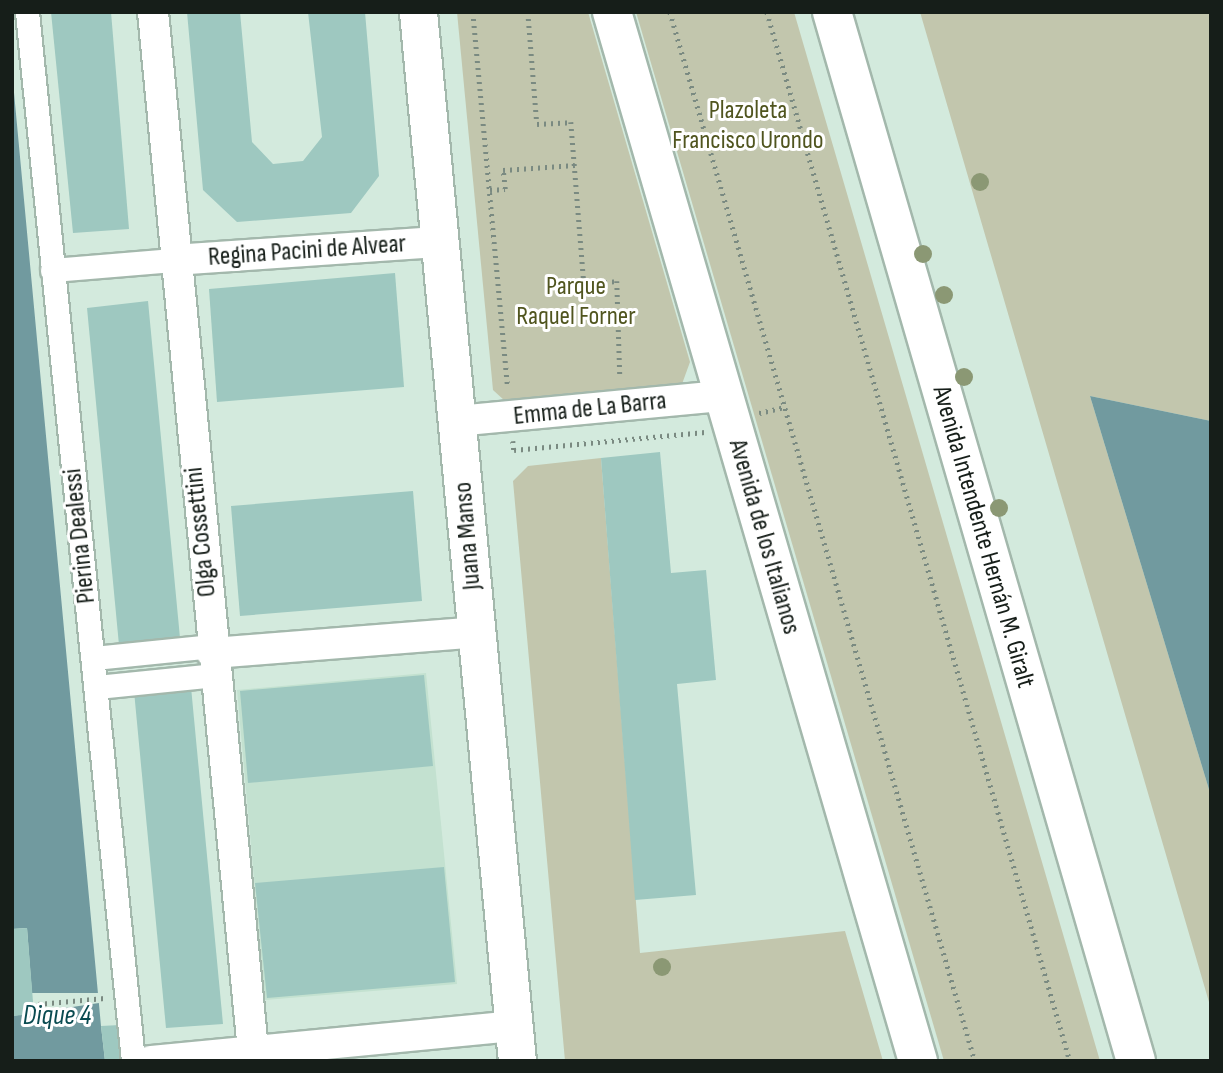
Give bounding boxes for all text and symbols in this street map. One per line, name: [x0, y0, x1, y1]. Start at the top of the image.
park label: Plazoleta Francisco Urondo: [672, 95, 824, 156]
street label: Regina Pacini de Alvear: [207, 229, 407, 273]
park label: Parque Raquel Forner: [516, 271, 636, 332]
street label: Avenida Intendente Hernán M. Giralt: [925, 382, 1041, 692]
street label: Emma de La Barra: [512, 385, 668, 433]
street label: Avenida de los Italianos: [721, 436, 807, 638]
street label: Olga Cossettini: [179, 466, 223, 598]
street label: Pierina Dealessi: [57, 467, 103, 605]
street label: Juana Manso: [448, 481, 488, 591]
water label: Dique 4: [23, 999, 91, 1033]

